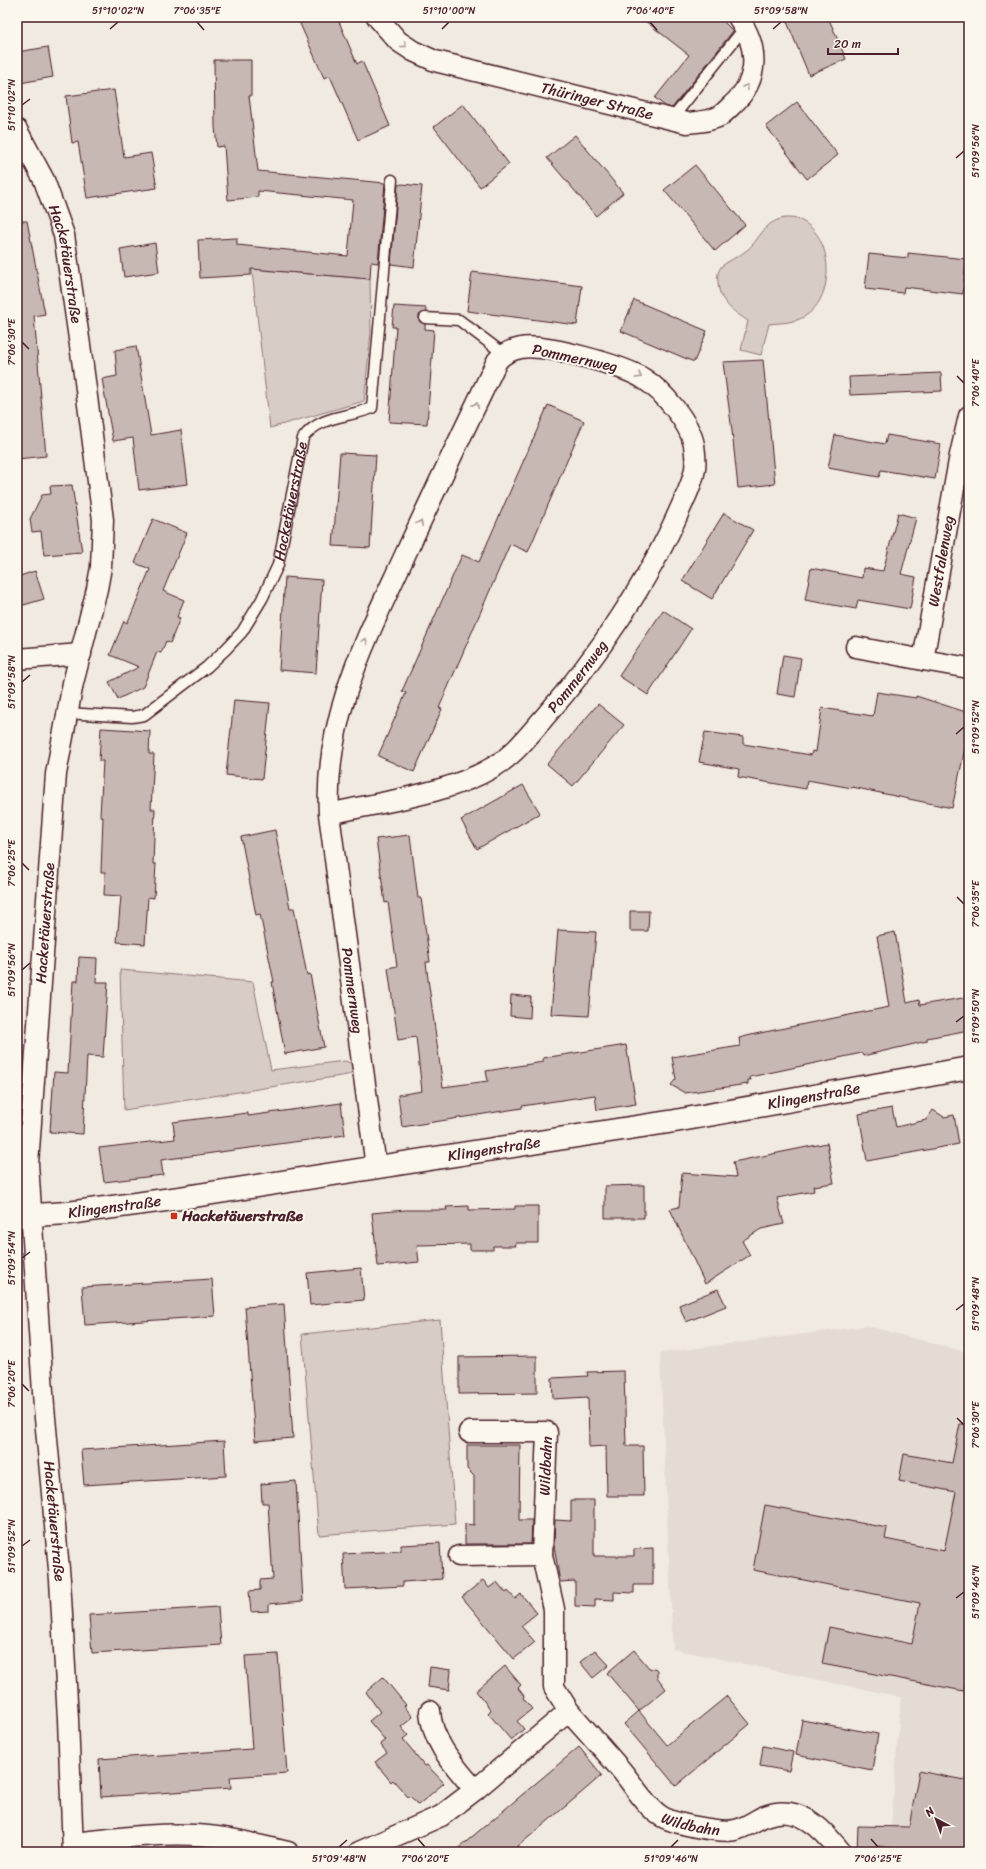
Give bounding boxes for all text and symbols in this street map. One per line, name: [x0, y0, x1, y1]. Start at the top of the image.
text: 51°10'02"N: [92, 2, 144, 20]
text: 7°06'35"E: [173, 2, 222, 20]
text: 51°10'00"N: [423, 2, 475, 20]
text: 7°06'40"E: [626, 2, 675, 20]
text: 51°09'58"N: [754, 2, 808, 20]
scale bar: [828, 30, 898, 56]
text: 20 m: [834, 33, 861, 55]
one-way arrow: [399, 40, 406, 47]
street label: Thüringer Straße: [538, 74, 656, 127]
text: 51°10'02"N: [3, 79, 21, 131]
one-way arrow: [742, 84, 749, 91]
text: 51°09'56"N: [967, 124, 985, 178]
street label: Hacketäuerstraße: [41, 201, 90, 325]
text: 7°06'30"E: [3, 317, 21, 366]
street label: Pommernweg: [530, 336, 620, 380]
text: 7°06'40"E: [967, 358, 985, 407]
one-way arrow: [635, 371, 642, 379]
one-way arrow: [471, 402, 478, 410]
street label: Hacketäuerstraße: [266, 439, 315, 563]
street label: Westfalenweg: [920, 513, 962, 609]
one-way arrow: [415, 519, 423, 527]
street label: Pommernweg: [541, 634, 614, 719]
one-way arrow: [361, 637, 369, 644]
text: 51°09'58"N: [3, 655, 21, 709]
text: 51°09'52"N: [967, 700, 985, 754]
text: 7°06'25"E: [3, 838, 21, 887]
street label: Hacketäuerstraße: [28, 862, 62, 984]
text: 7°06'35"E: [967, 879, 985, 928]
text: 51°09'56"N: [3, 943, 21, 997]
street label: Pommernweg: [334, 946, 371, 1035]
text: 51°09'50"N: [967, 989, 985, 1043]
street label: Klingenstraße: [765, 1075, 862, 1117]
street label: Klingenstraße: [446, 1129, 543, 1169]
street label: Klingenstraße: [66, 1188, 163, 1226]
place label: Hacketäuerstraße: [181, 1203, 304, 1229]
marker: Hacketäuerstraße: [169, 1211, 179, 1221]
text: 51°09'54"N: [3, 1231, 21, 1285]
text: 51°09'48"N: [967, 1277, 985, 1331]
text: 7°06'20"E: [3, 1359, 21, 1408]
text: 7°06'30"E: [967, 1400, 985, 1449]
street label: Wildbahn: [531, 1436, 560, 1496]
street label: Hacketäuerstraße: [36, 1459, 73, 1582]
text: 51°09'52"N: [3, 1519, 21, 1573]
text: 51°09'46"N: [967, 1565, 985, 1619]
north arrow: [916, 1799, 956, 1839]
text: N: [920, 1802, 939, 1822]
street label: Wildbahn: [657, 1805, 721, 1843]
text: 51°09'48"N: [312, 1850, 366, 1868]
text: 7°06'20"E: [401, 1850, 450, 1868]
text: 51°09'46"N: [644, 1850, 698, 1868]
text: 7°06'25"E: [854, 1850, 903, 1868]

